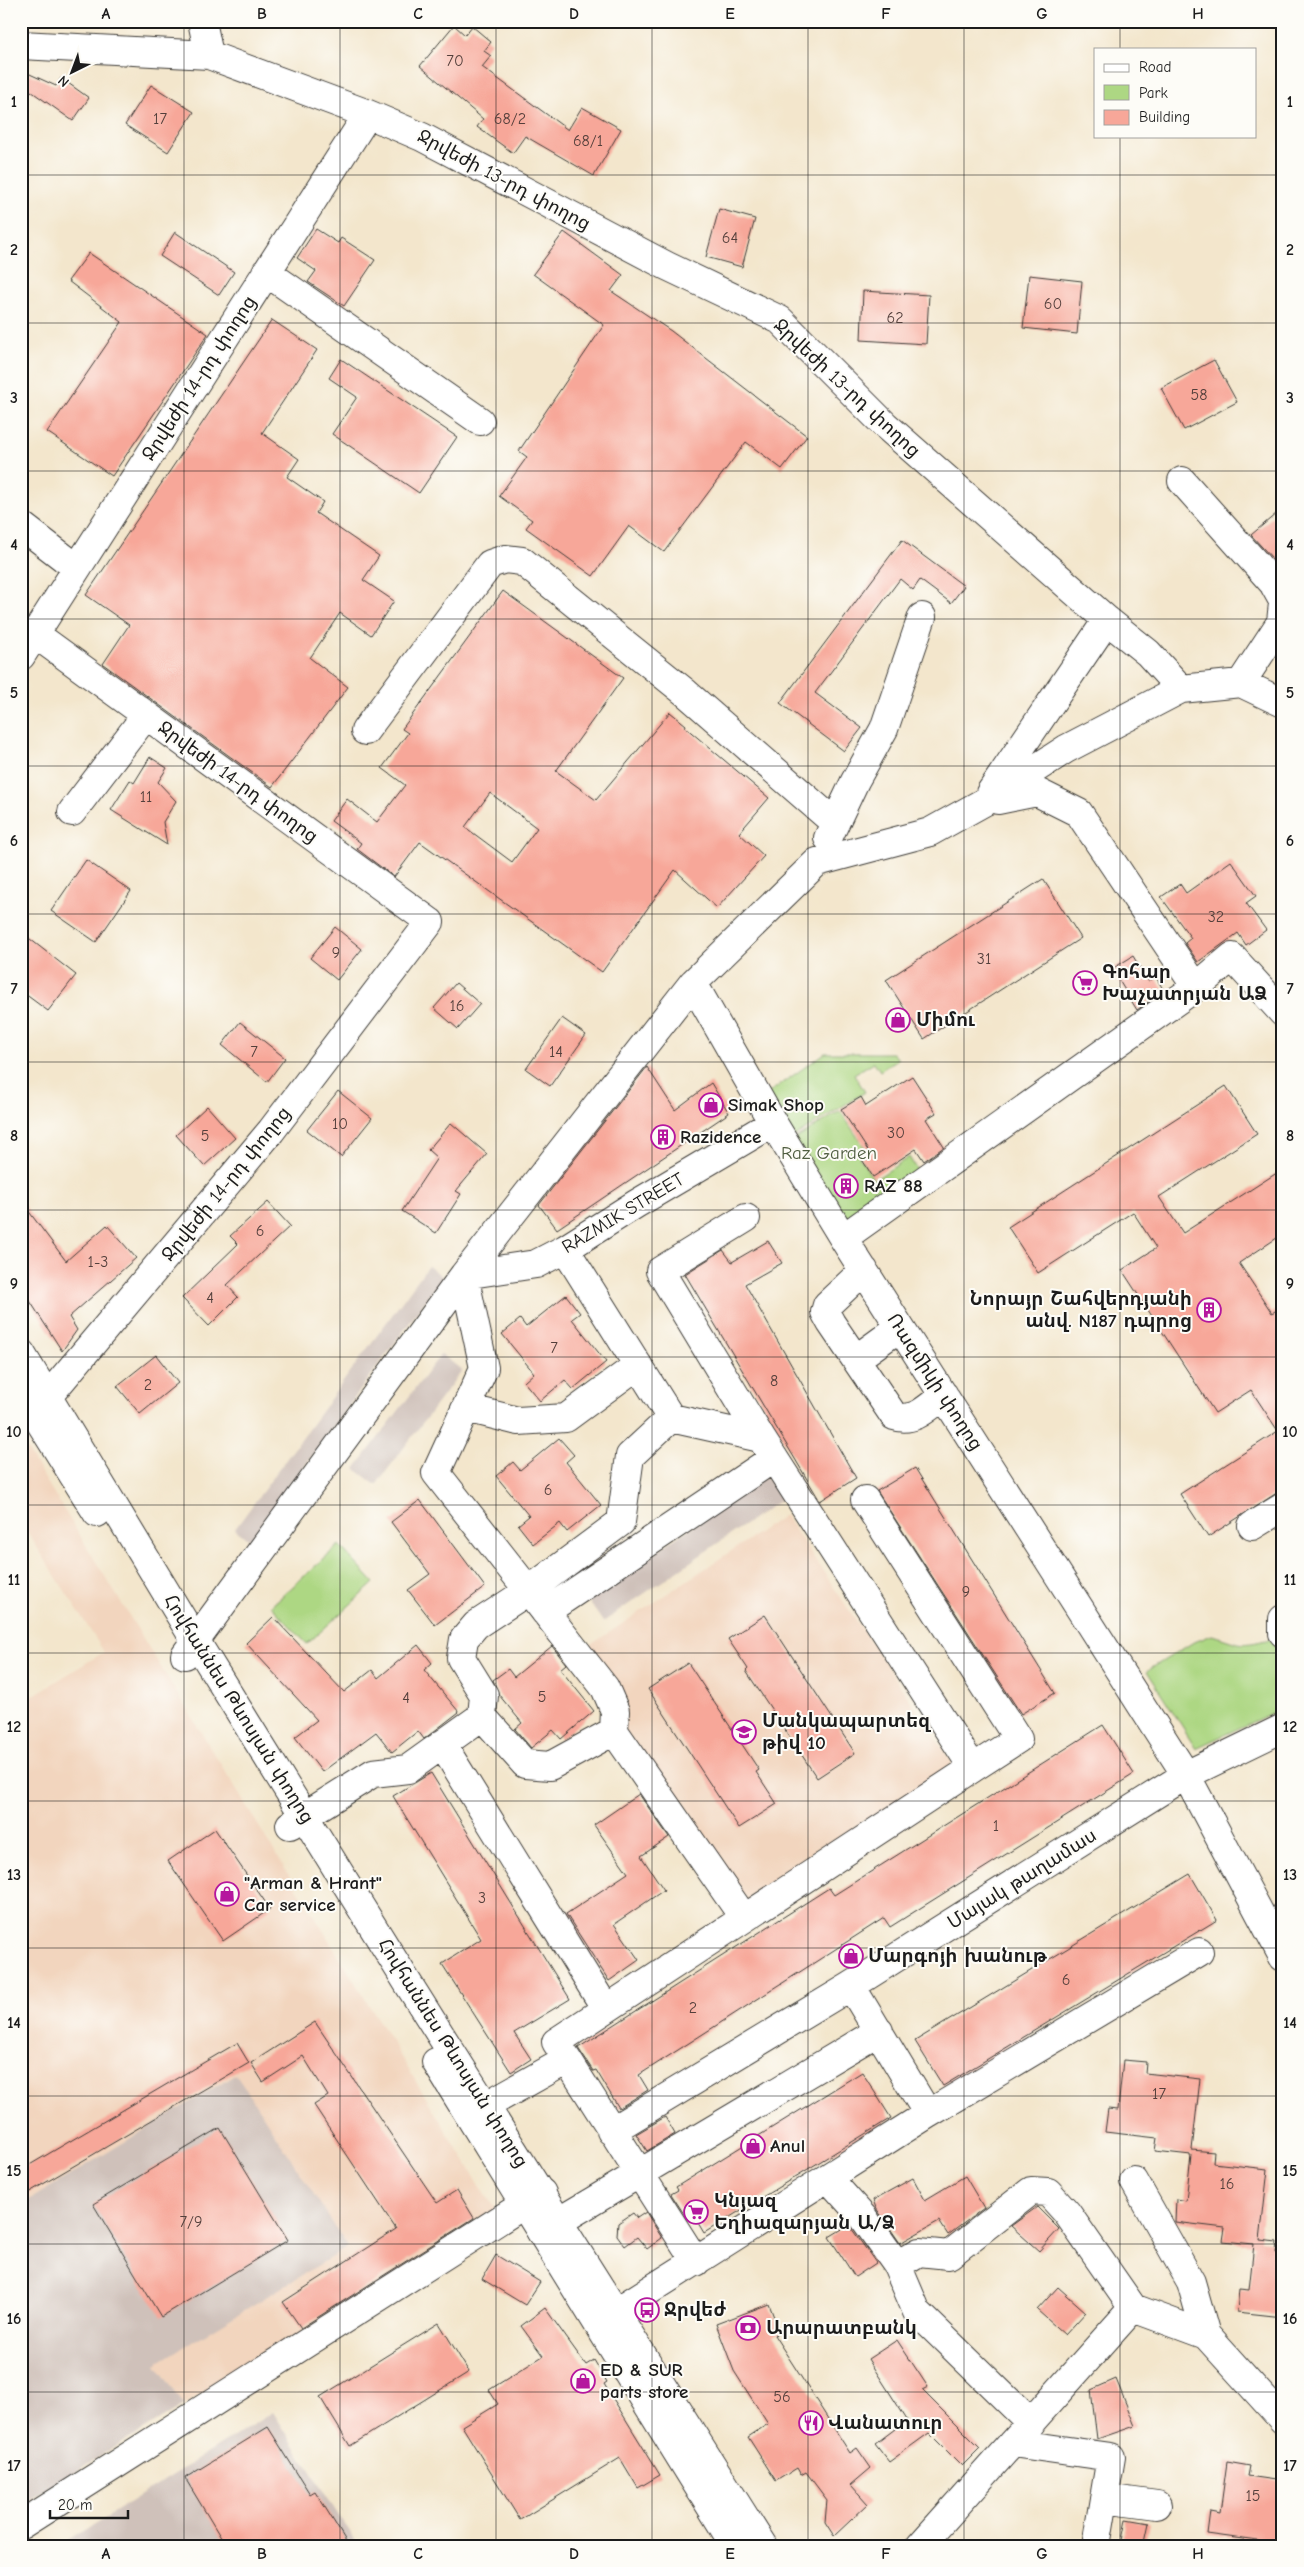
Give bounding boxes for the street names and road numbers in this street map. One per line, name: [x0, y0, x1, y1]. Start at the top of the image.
street label: Ջրվեժի 13-րդ փողոց: [414, 125, 594, 235]
street label: Ջրվեժի 14-րդ փողոց: [137, 291, 261, 465]
street label: Ջրվեժի 13-րդ փողոց: [769, 314, 925, 462]
street label: Ջրվեժի 14-րդ փողոց: [154, 717, 322, 847]
street label: Ջրվեժի 14-րդ փողոց: [157, 1102, 295, 1266]
street label: RAZMIK STREET: [558, 1168, 688, 1258]
street label: Ռազմիկի փողոց: [882, 1309, 988, 1455]
street label: Հովհաննես Թևոսյան փողոց: [159, 1591, 319, 1827]
street label: Մայակ թաղամաս: [943, 1824, 1101, 1934]
street label: Հովհաննես Թևոսյան փողոց: [373, 1935, 533, 2171]

